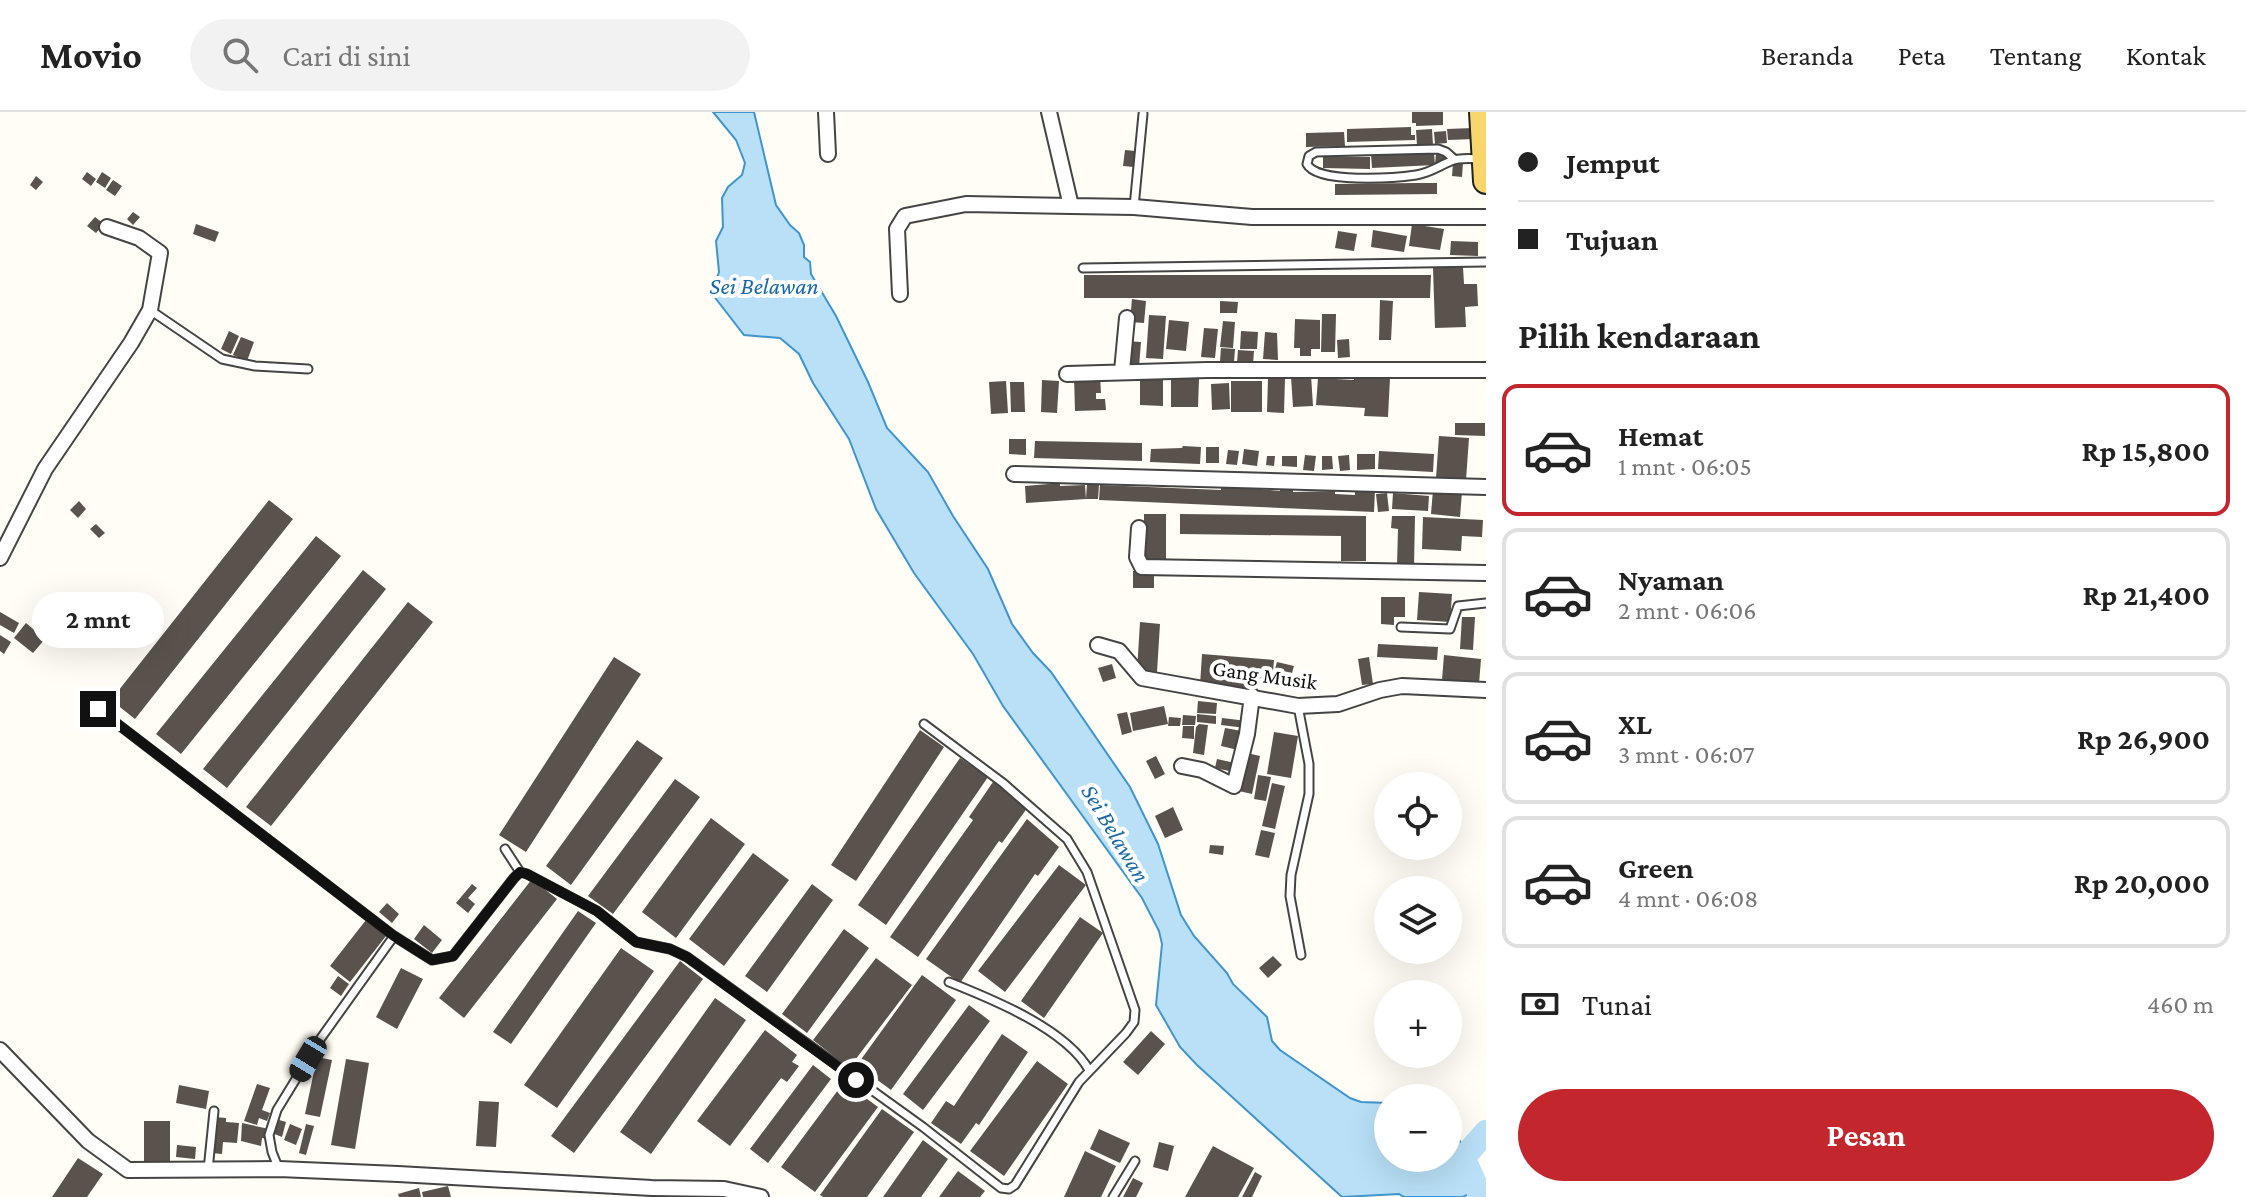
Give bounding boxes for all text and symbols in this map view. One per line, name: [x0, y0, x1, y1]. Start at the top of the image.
search box: [190, 19, 750, 91]
icon: search: [218, 33, 262, 77]
text: Movio: [40, 34, 142, 76]
text: Cari di sini: [282, 39, 411, 72]
text: Beranda: [1761, 40, 1854, 71]
text: Peta: [1898, 40, 1946, 71]
text: Tentang: [1990, 40, 2082, 71]
text: Kontak: [2126, 40, 2206, 71]
text: Jemput: [1566, 146, 1659, 179]
text: Tujuan: [1566, 223, 1658, 256]
water label: Sei Belawan: [709, 272, 819, 299]
text: Pilih kendaraan: [1518, 316, 1760, 356]
icon: car: [1522, 414, 1594, 486]
text: Hemat: [1618, 419, 1703, 452]
text: Rp 15,800: [2081, 434, 2210, 467]
text: 1 mnt · 06:05: [1618, 452, 1752, 481]
icon: car: [1522, 558, 1594, 630]
text: Nyaman: [1618, 563, 1724, 596]
text: Rp 21,400: [2082, 578, 2210, 611]
callout: 2 mnt: [32, 593, 164, 649]
text: 2 mnt · 06:06: [1618, 596, 1756, 625]
text: 2 mnt: [66, 605, 130, 634]
street label: Gang Musik: [1211, 655, 1319, 695]
route end: [80, 691, 116, 727]
icon: car: [1522, 702, 1594, 774]
text: XL: [1618, 707, 1652, 740]
text: Rp 26,900: [2077, 722, 2210, 755]
text: 3 mnt · 06:07: [1618, 740, 1755, 769]
map controls: [1374, 772, 1462, 1172]
button: locate: [1374, 772, 1462, 860]
water label: Sei Belawan: [1076, 779, 1156, 887]
icon: car: [1522, 846, 1594, 918]
text: Green: [1618, 851, 1694, 884]
text: Rp 20,000: [2074, 866, 2210, 899]
button: layers: [1374, 876, 1462, 964]
text: 4 mnt · 06:08: [1618, 884, 1758, 913]
button: +: [1374, 980, 1462, 1068]
icon: cash: [1518, 982, 1562, 1026]
text: Tunai: [1582, 988, 1652, 1021]
text: 460 m: [2147, 990, 2214, 1019]
car: [285, 1032, 331, 1086]
route start: [838, 1062, 874, 1098]
button: −: [1374, 1084, 1462, 1172]
button: Pesan: [1518, 1089, 2214, 1181]

